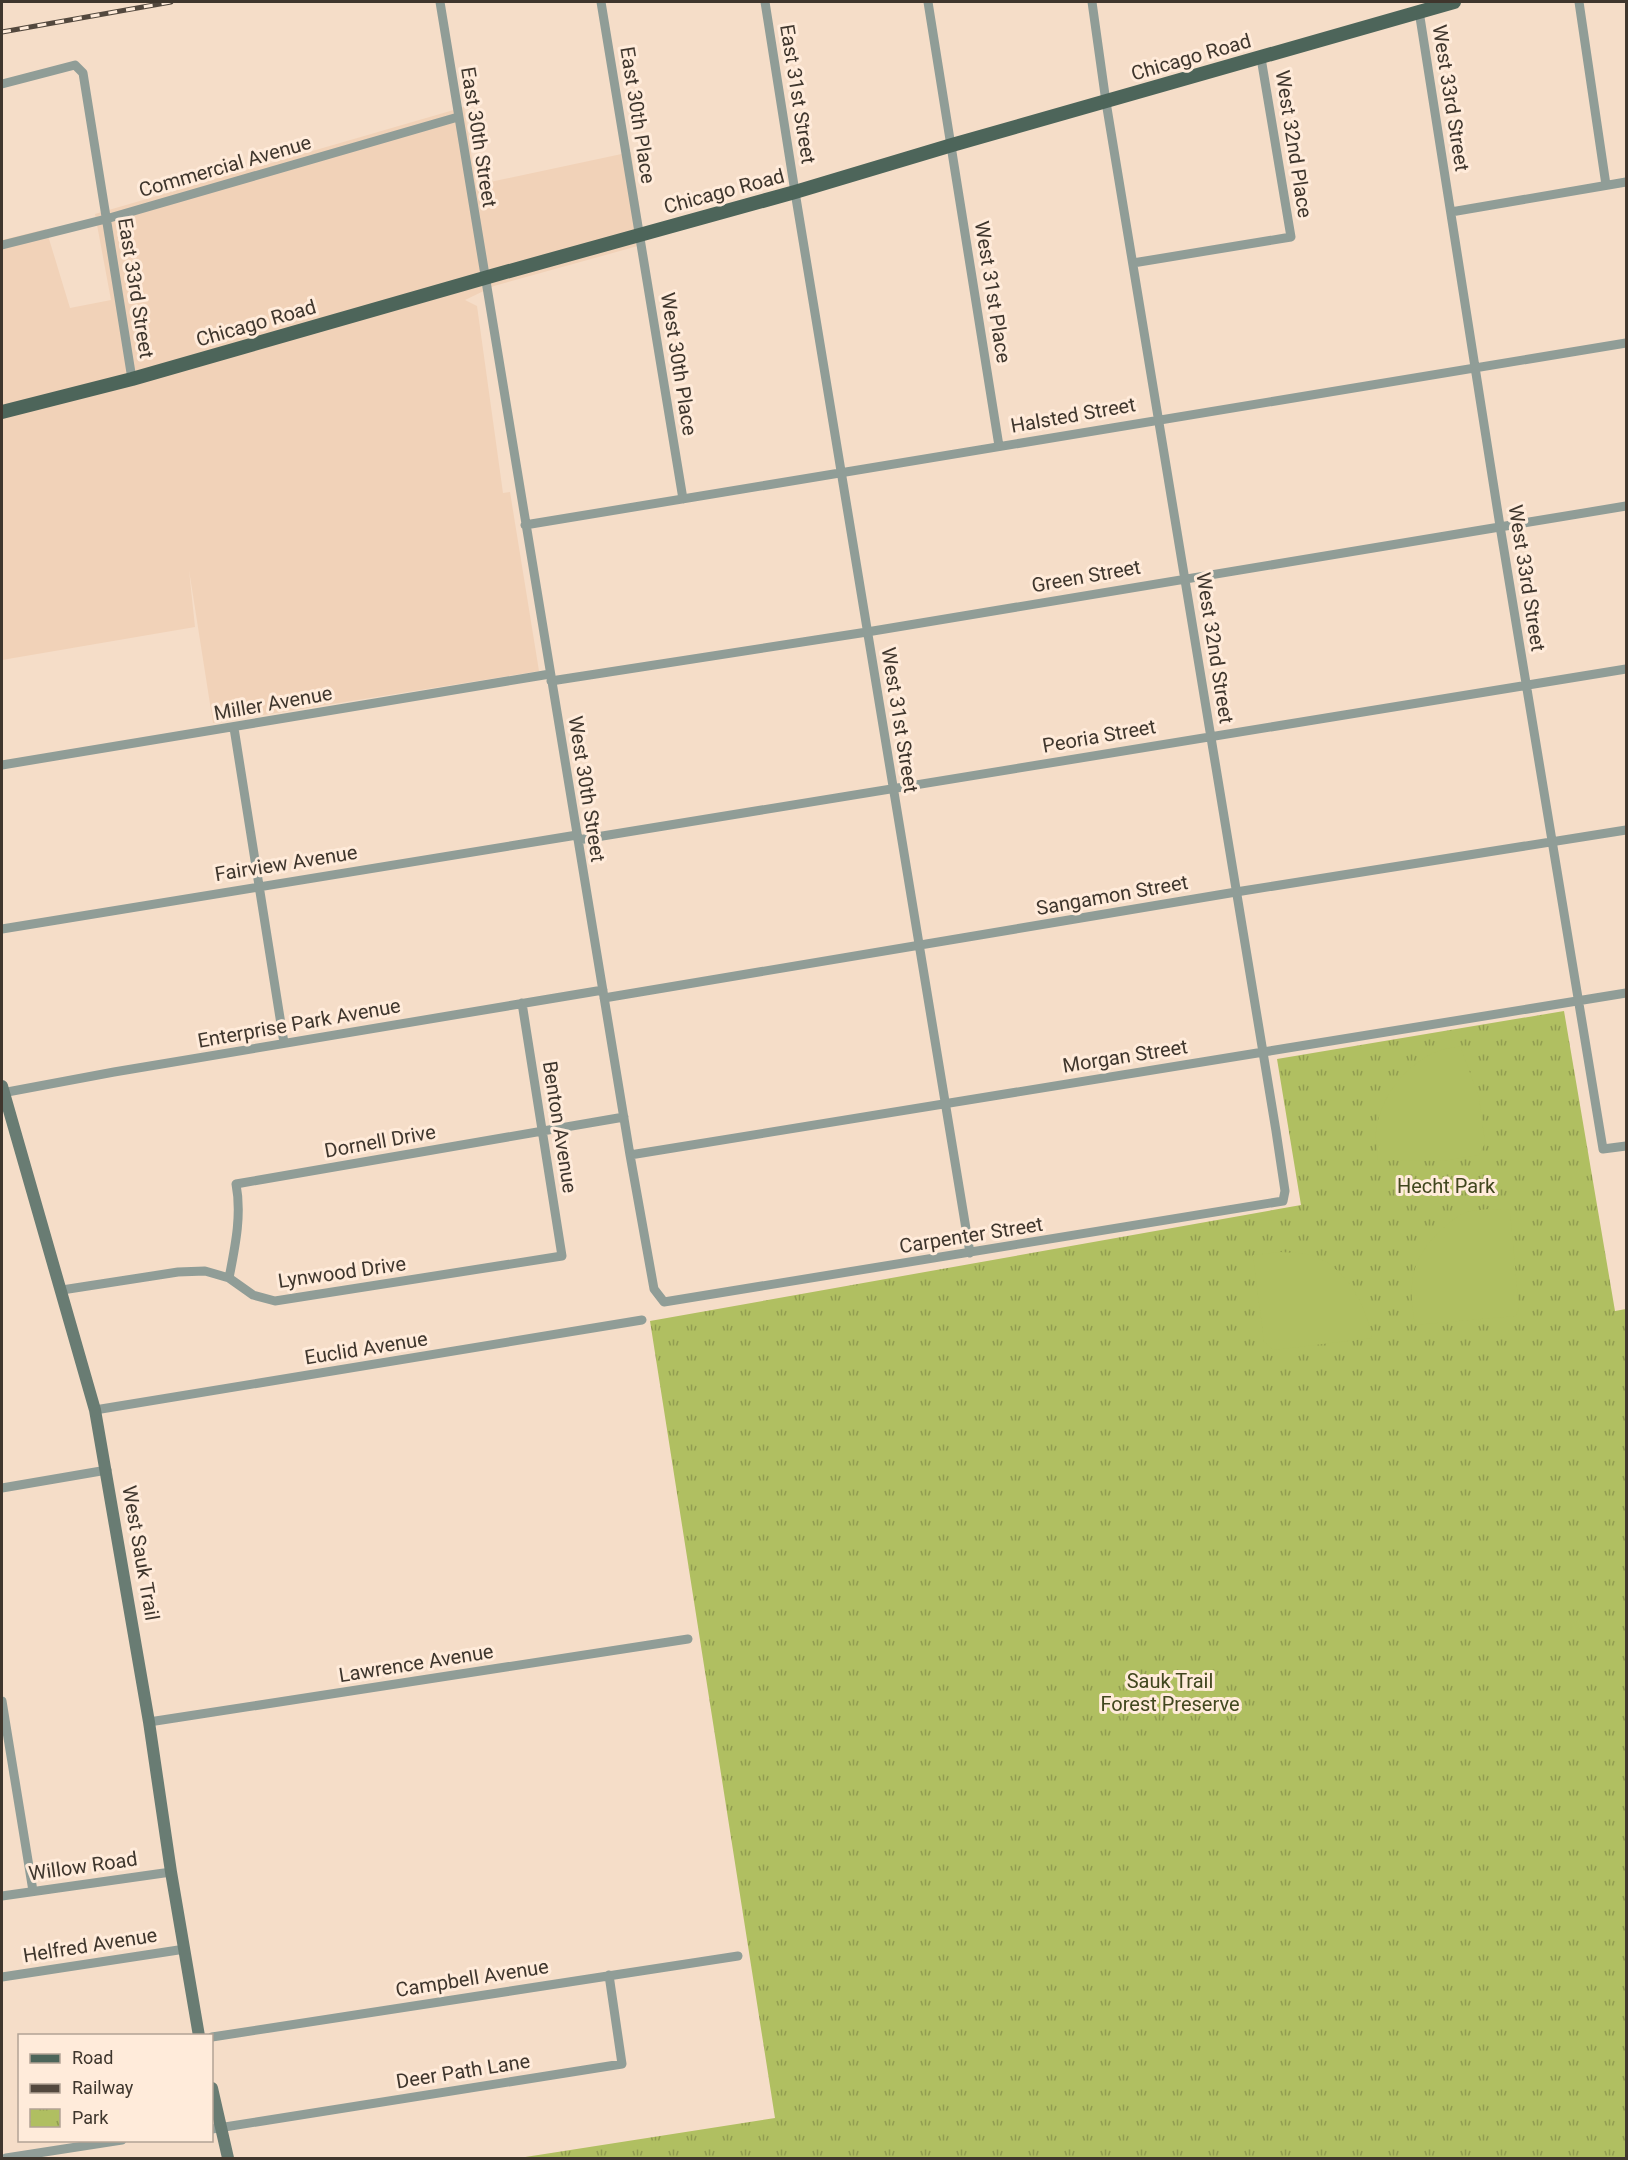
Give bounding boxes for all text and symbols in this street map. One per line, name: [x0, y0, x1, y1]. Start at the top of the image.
street label: East 31st Street: [775, 22, 821, 166]
street label: West 33rd Street: [1428, 23, 1474, 173]
street label: Chicago Road: [1128, 28, 1254, 86]
street label: East 30th Place: [615, 45, 661, 185]
street label: East 30th Street: [456, 65, 502, 209]
street label: West 32nd Place: [1270, 69, 1318, 219]
street label: Commercial Avenue: [136, 130, 314, 202]
street label: Chicago Road: [661, 163, 787, 219]
street label: East 33rd Street: [113, 216, 159, 360]
street label: West 31st Place: [970, 219, 1016, 365]
street label: West 30th Place: [656, 291, 702, 437]
street label: Chicago Road: [193, 294, 319, 352]
street label: Halsted Street: [1009, 392, 1137, 438]
street label: West 33rd Street: [1504, 503, 1550, 653]
street label: Green Street: [1030, 555, 1142, 597]
street label: West 32nd Street: [1191, 571, 1239, 725]
street label: West 31st Street: [877, 646, 923, 794]
street label: Miller Avenue: [212, 681, 334, 725]
street label: West 30th Street: [564, 714, 610, 864]
street label: Peoria Street: [1040, 714, 1158, 758]
street label: Fairview Avenue: [213, 840, 359, 886]
street label: Sangamon Street: [1034, 870, 1190, 920]
street label: Enterprise Park Avenue: [196, 993, 402, 1053]
street label: Morgan Street: [1061, 1034, 1189, 1078]
street label: Benton Avenue: [538, 1059, 582, 1195]
street label: Dornell Drive: [322, 1119, 438, 1163]
park label: Hecht Park: [1397, 1174, 1496, 1198]
street label: Carpenter Street: [897, 1212, 1045, 1258]
street label: Lynwood Drive: [276, 1251, 408, 1293]
street label: Euclid Avenue: [303, 1326, 429, 1370]
street label: West Sauk Trail: [117, 1484, 165, 1622]
street label: Lawrence Avenue: [337, 1639, 495, 1687]
park label: Sauk Trail Forest Preserve: [1100, 1669, 1240, 1716]
street label: Willow Road: [27, 1846, 139, 1886]
street label: Helfred Avenue: [21, 1923, 159, 1967]
street label: Campbell Avenue: [394, 1954, 550, 2002]
legend: [18, 2034, 213, 2142]
text: Road: [72, 2047, 113, 2068]
street label: Deer Path Lane: [394, 2049, 532, 2093]
text: Railway: [72, 2077, 134, 2098]
text: Park: [72, 2107, 109, 2128]

